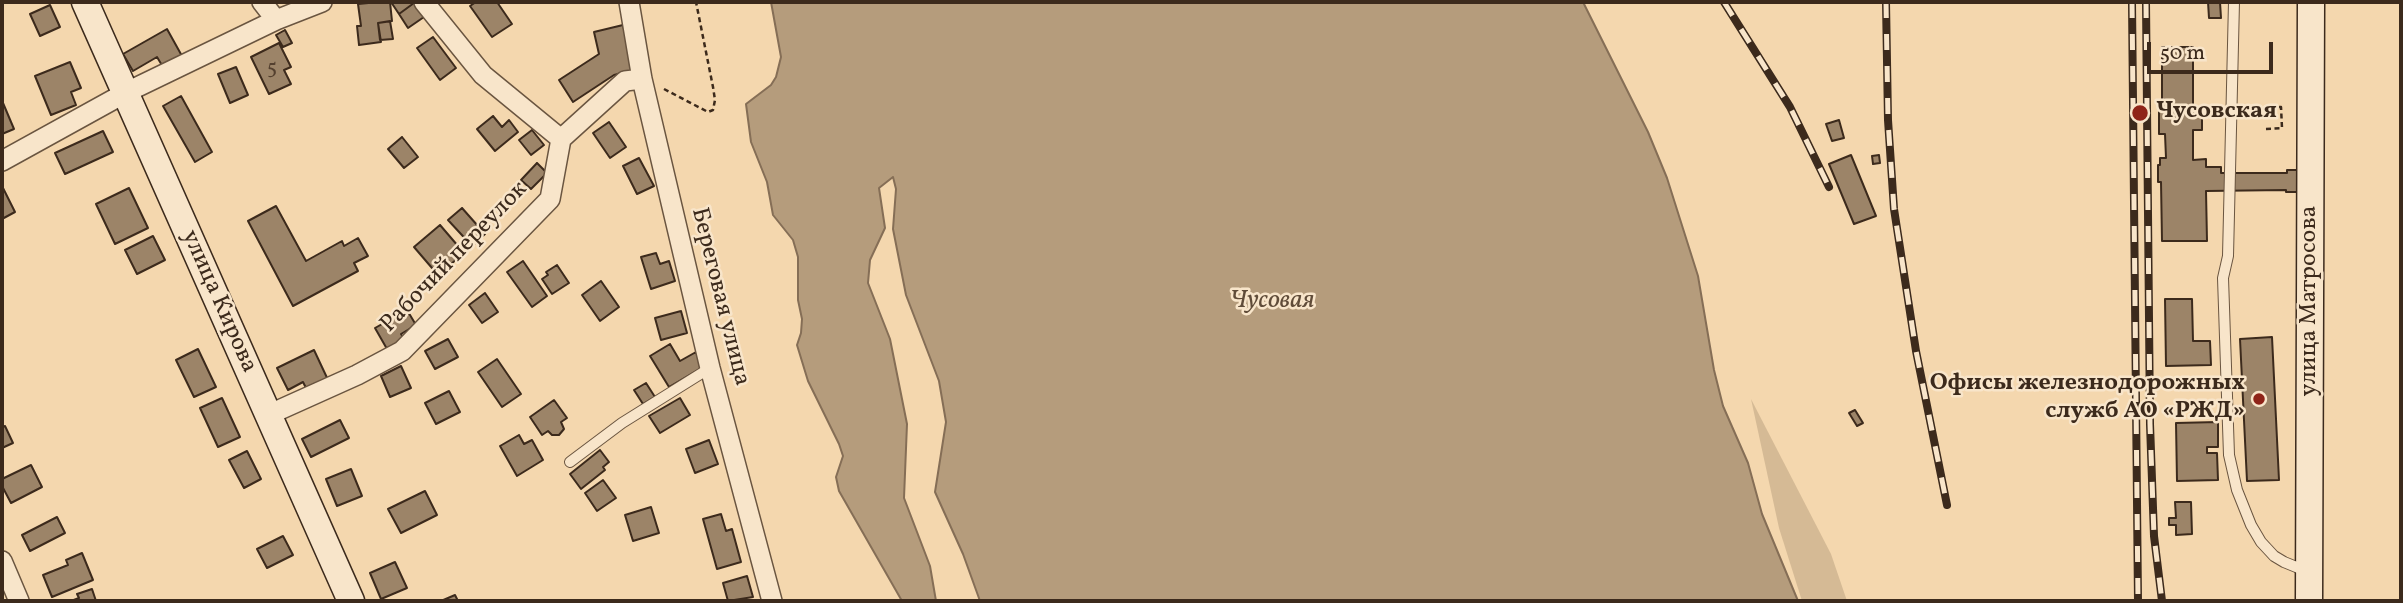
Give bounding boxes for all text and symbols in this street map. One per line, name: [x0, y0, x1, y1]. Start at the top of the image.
scale bar: [2151, 28, 2277, 72]
text: 50 m: [2160, 39, 2205, 68]
house number: 5: [267, 56, 277, 82]
place label: Чусовская: [2156, 99, 2277, 127]
marker: Чусовская: [2130, 103, 2150, 123]
street label: Рабочий переулок: [375, 176, 535, 340]
street label: Береговая улица: [683, 205, 755, 389]
street label: улица Матросова: [2297, 206, 2325, 396]
street label: улица Кирова: [174, 226, 262, 378]
water label: Чусовая: [1230, 286, 1314, 318]
place label: Офисы железнодорожных служб АО «РЖД»: [1930, 371, 2245, 427]
marker: Офисы железнодорожных служб АО «РЖД»: [2251, 391, 2267, 407]

